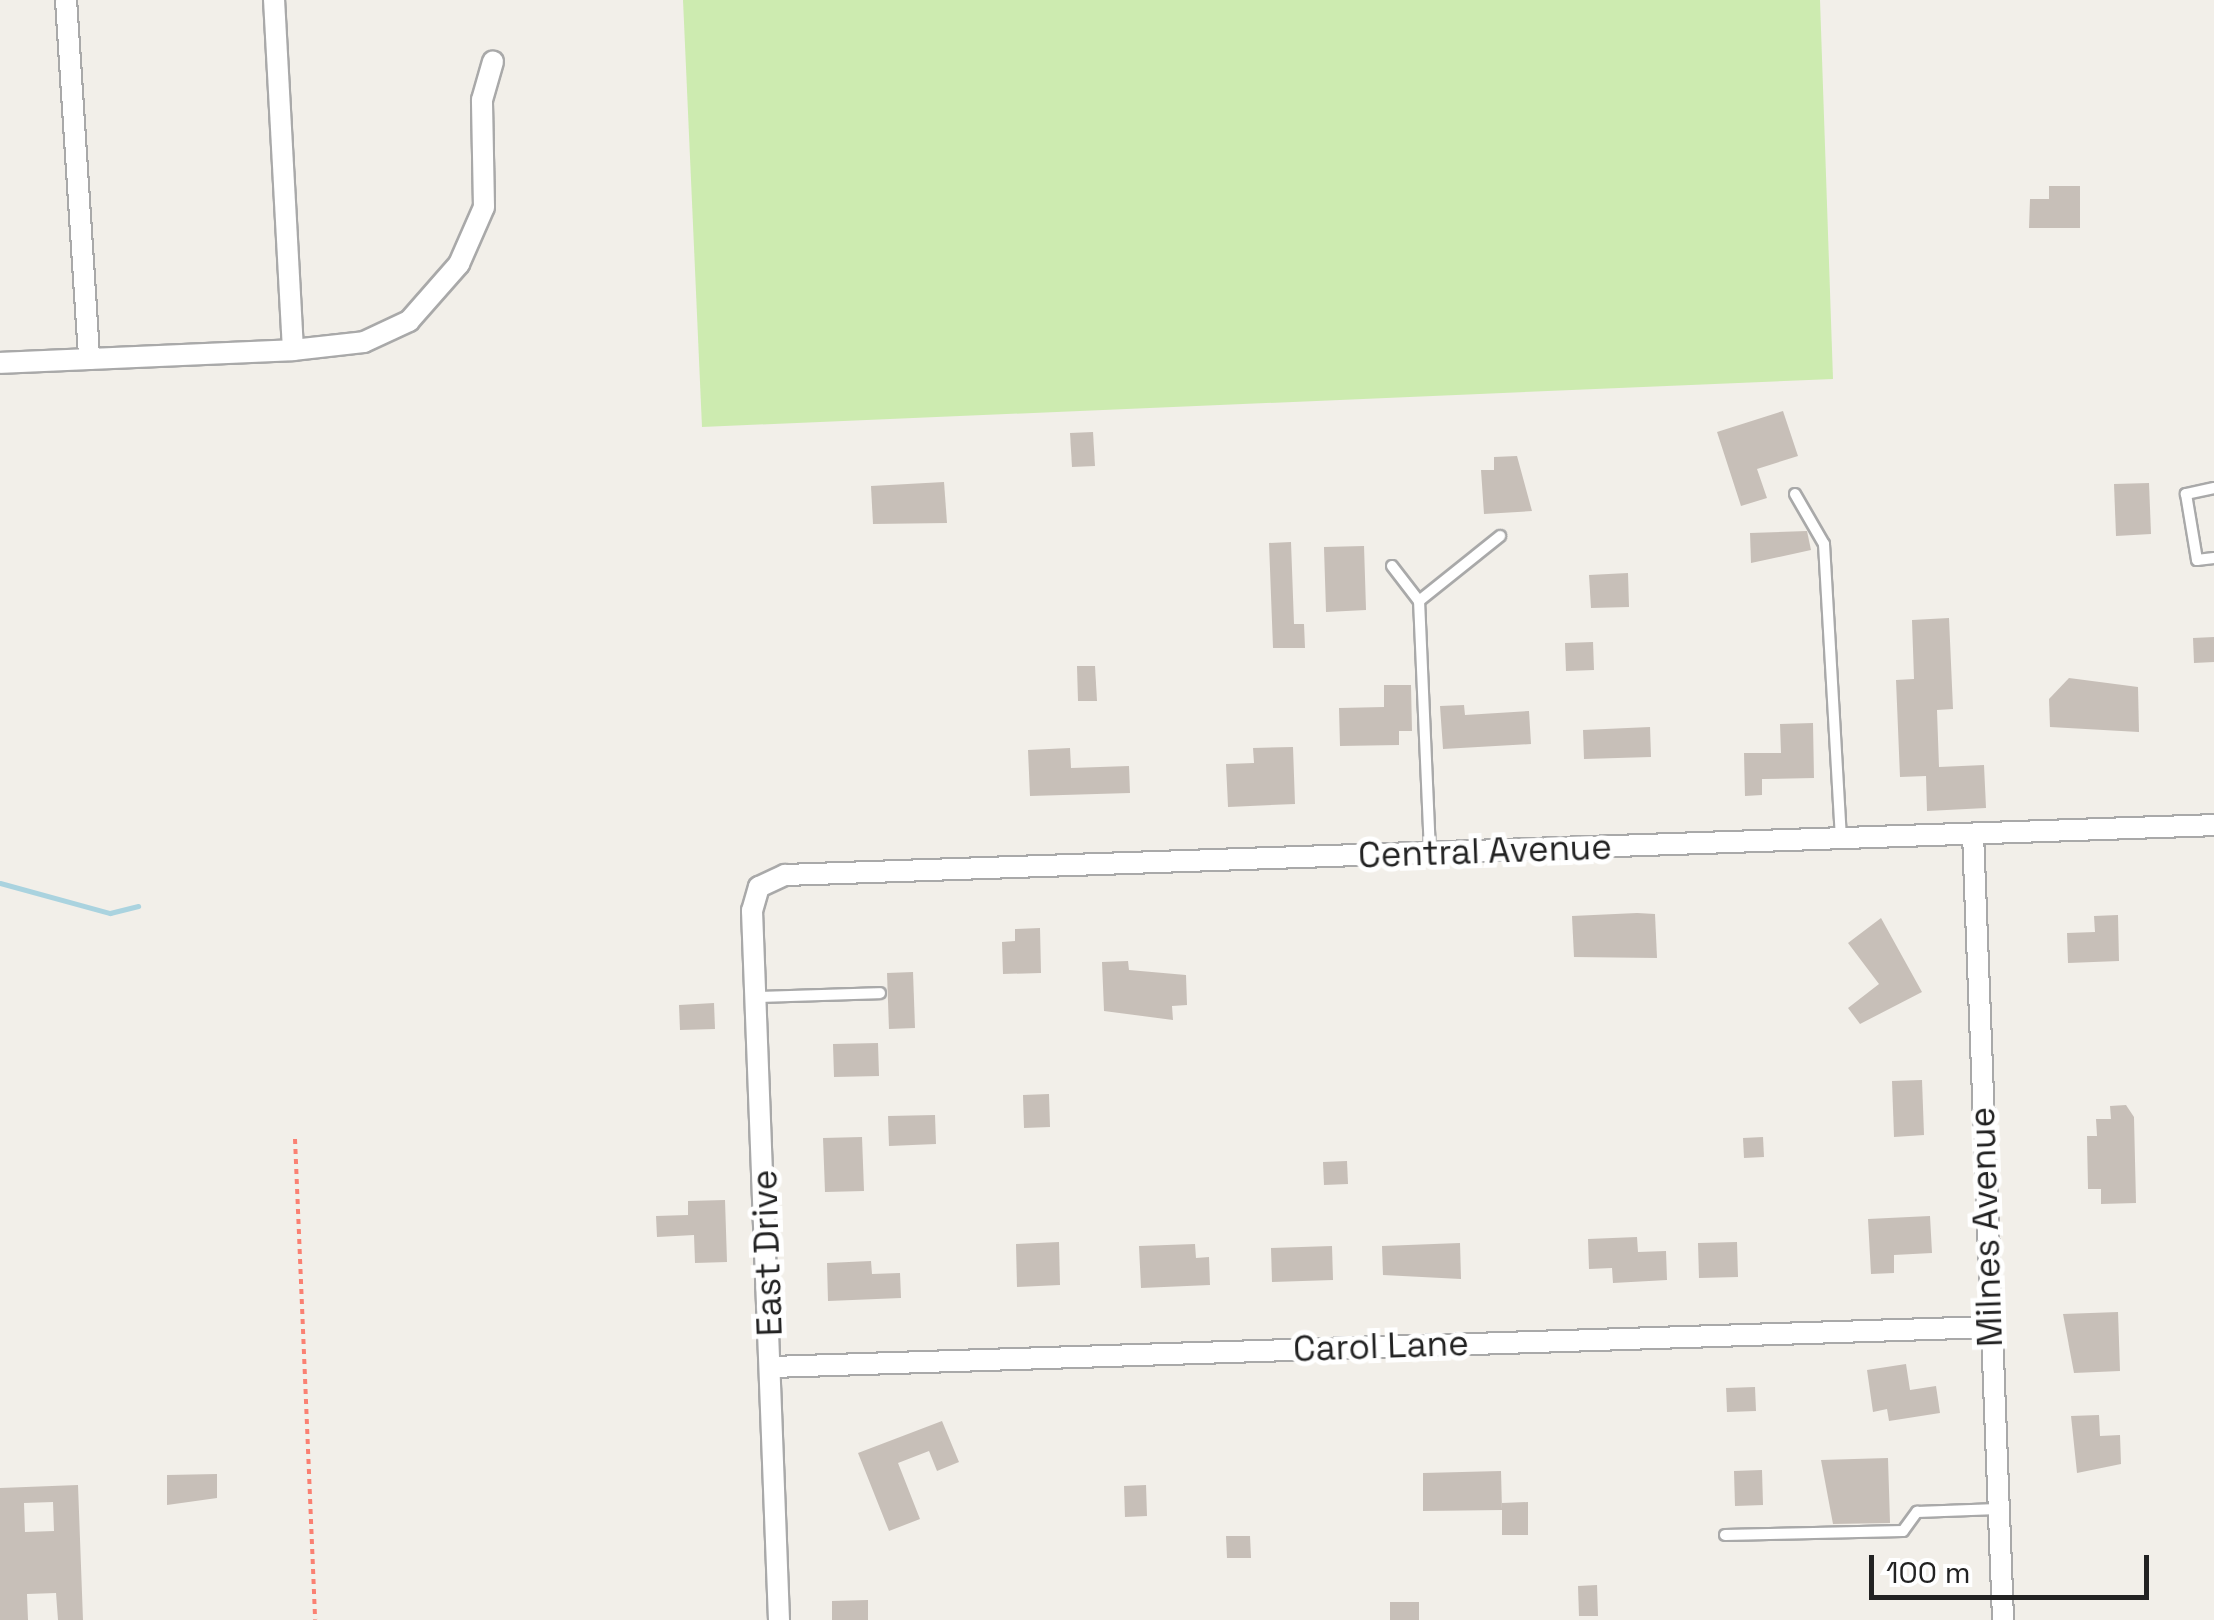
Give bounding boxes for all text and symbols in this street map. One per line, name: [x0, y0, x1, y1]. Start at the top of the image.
street label: Central Avenue: [1357, 826, 1613, 876]
street label: Milnes Avenue: [1961, 1106, 2011, 1348]
street label: East Drive: [743, 1169, 791, 1337]
street label: Carol Lane: [1292, 1322, 1470, 1370]
scale bar: [1874, 1535, 2154, 1597]
text: 100 m: [1886, 1553, 1971, 1592]

